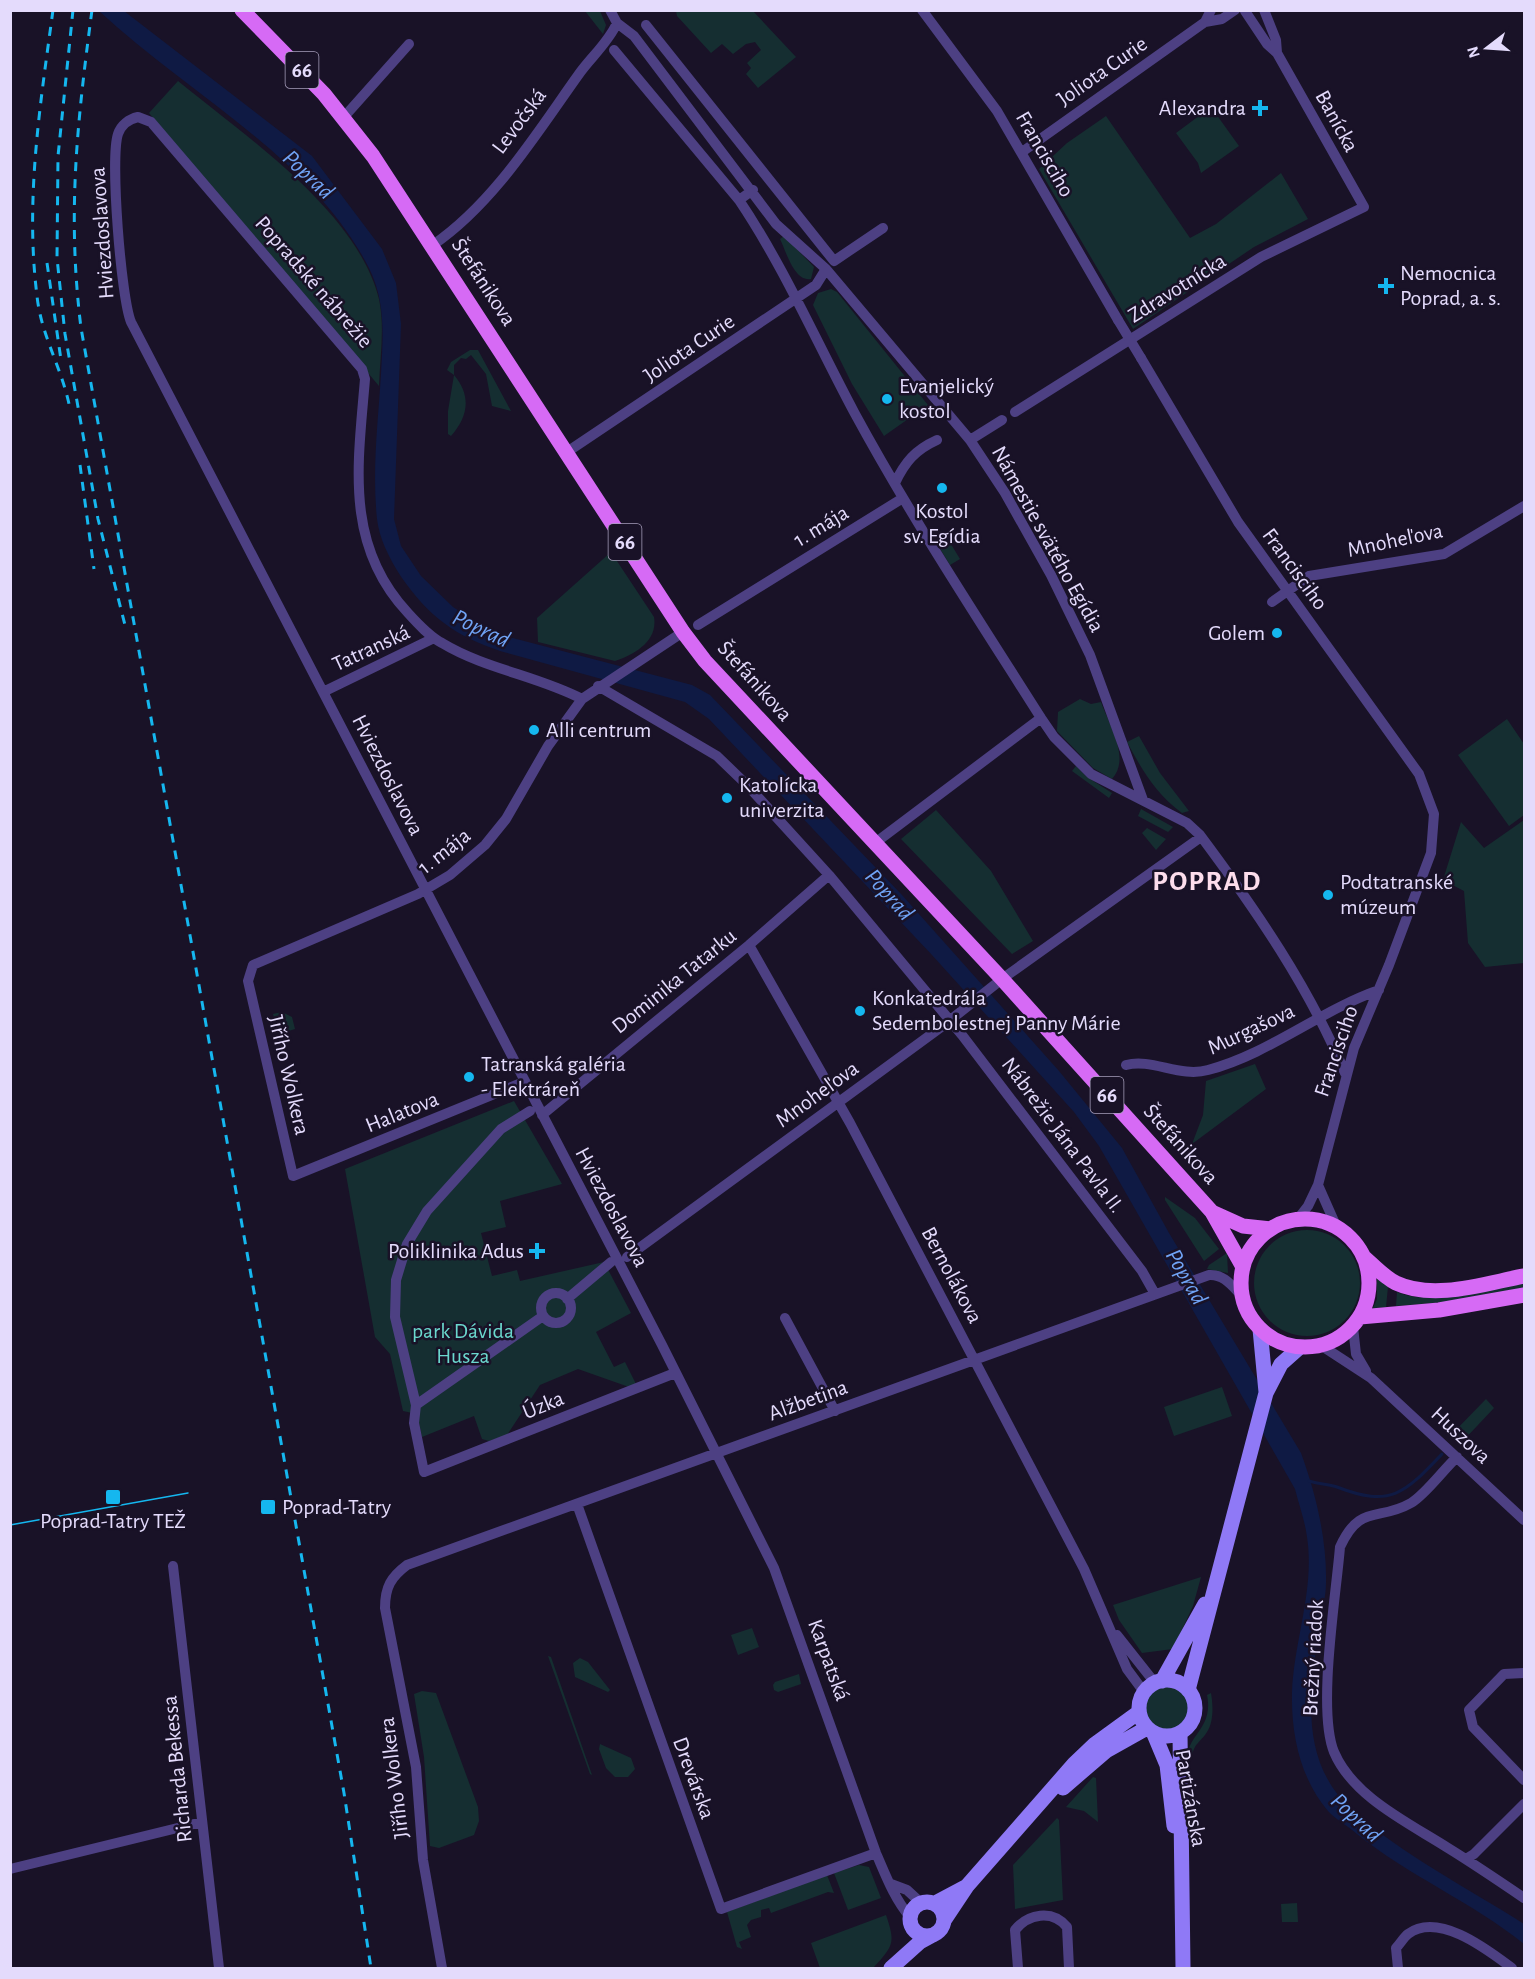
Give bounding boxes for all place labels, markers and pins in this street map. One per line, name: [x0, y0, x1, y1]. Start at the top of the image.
place label: Alexandra: [1159, 97, 1246, 119]
marker: Alexandra: [1251, 99, 1269, 117]
place label: Nemocnica Poprad, a. s.: [1400, 262, 1501, 309]
marker: Nemocnica Poprad, a. s.: [1377, 277, 1395, 295]
place label: Evanjelický kostol: [899, 375, 994, 422]
marker: Evanjelický kostol: [880, 392, 894, 406]
marker: Kostol sv. Egídia: [935, 481, 949, 495]
place label: Kostol sv. Egídia: [903, 500, 981, 547]
place label: Golem: [1208, 622, 1265, 644]
marker: Golem: [1270, 626, 1284, 640]
place label: Alli centrum: [546, 719, 651, 741]
marker: Alli centrum: [527, 723, 541, 737]
place label: Katolícka univerzita: [739, 774, 824, 821]
marker: Katolícka univerzita: [720, 791, 734, 805]
place label: Podtatranské múzeum: [1340, 871, 1453, 918]
marker: Podtatranské múzeum: [1321, 888, 1335, 902]
place label: Konkatedrála Sedembolestnej Panny Márie: [872, 987, 1121, 1034]
marker: Konkatedrála Sedembolestnej Panny Márie: [853, 1004, 867, 1018]
place label: Tatranská galéria - Elektráreň: [481, 1053, 626, 1100]
marker: Tatranská galéria - Elektráreň: [462, 1070, 476, 1084]
place label: Poliklinika Adus: [388, 1240, 524, 1262]
marker: Poliklinika Adus: [528, 1242, 546, 1260]
marker: Poprad-Tatry TEŽ: [104, 1488, 122, 1506]
place label: Poprad-Tatry: [282, 1496, 392, 1518]
marker: Poprad-Tatry: [259, 1498, 277, 1516]
place label: Poprad-Tatry TEŽ: [40, 1509, 186, 1532]

